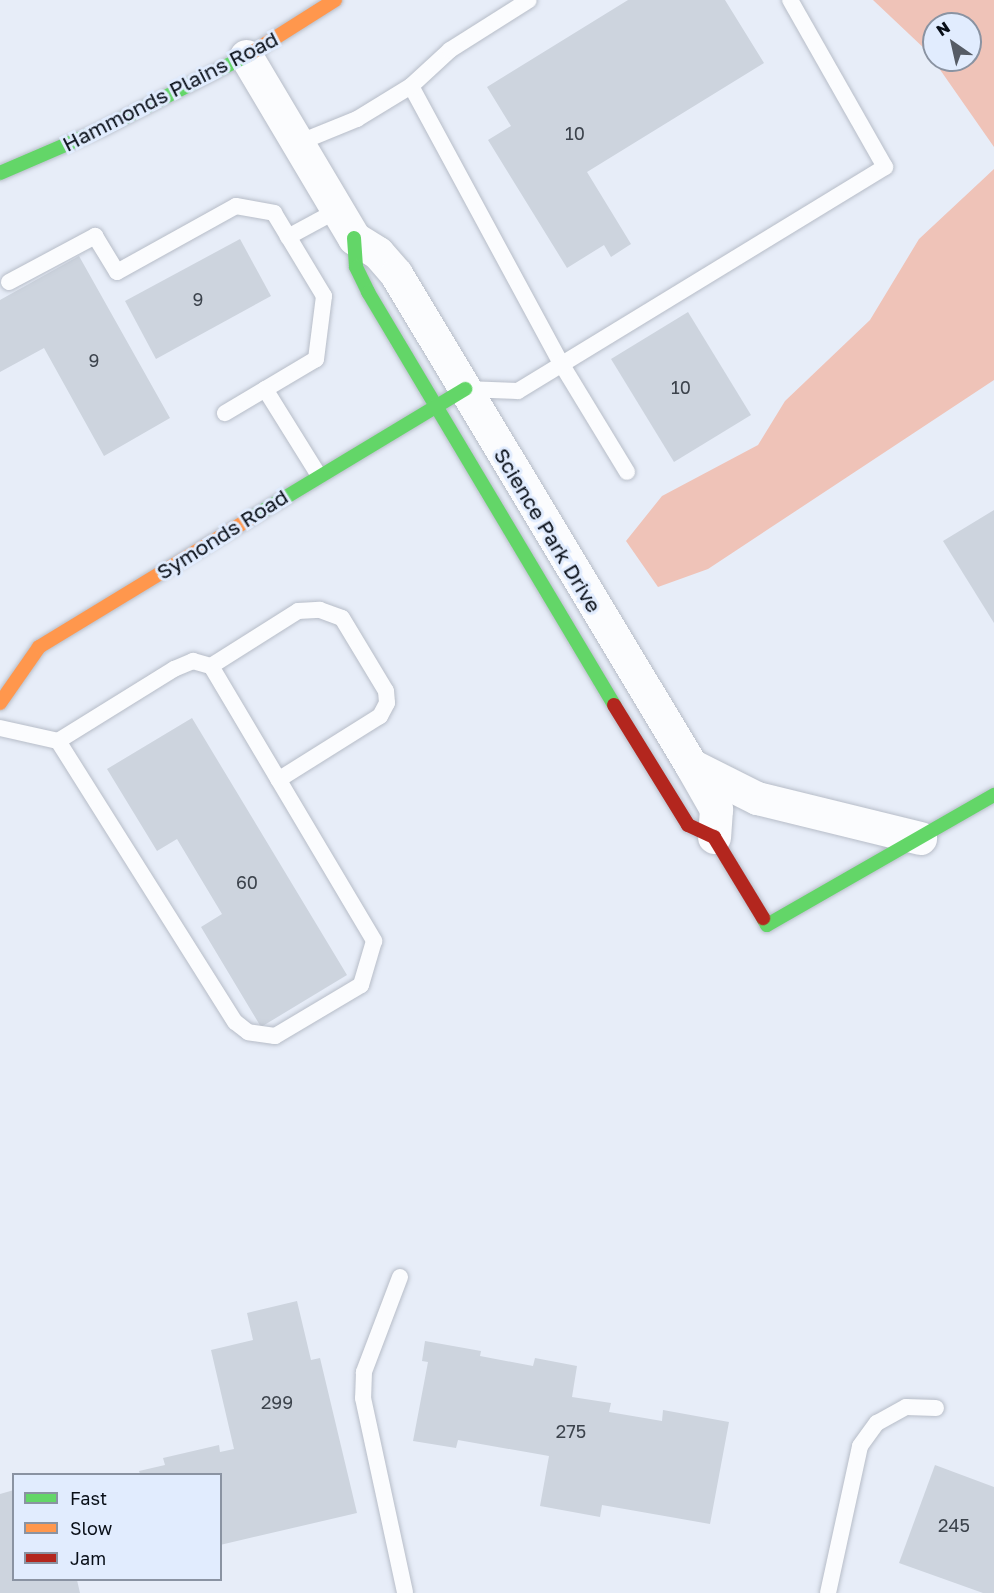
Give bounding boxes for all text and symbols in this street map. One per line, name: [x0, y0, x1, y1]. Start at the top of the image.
north arrow: [922, 12, 982, 72]
text: N: [932, 17, 954, 40]
street label: Hammonds Plains Road: [58, 26, 282, 156]
house number: 10: [565, 122, 585, 144]
house number: 9: [193, 288, 203, 310]
house number: 9: [89, 349, 99, 371]
house number: 10: [671, 376, 691, 398]
street label: Science Park Drive: [489, 443, 607, 617]
street label: Symonds Road: [152, 484, 292, 584]
house number: 60: [236, 871, 258, 893]
house number: 299: [261, 1391, 293, 1413]
house number: 275: [556, 1420, 586, 1442]
legend: [12, 1473, 222, 1581]
text: Fast: [70, 1487, 107, 1509]
house number: 245: [938, 1514, 970, 1536]
text: Slow: [70, 1517, 112, 1539]
text: Jam: [70, 1547, 106, 1569]

